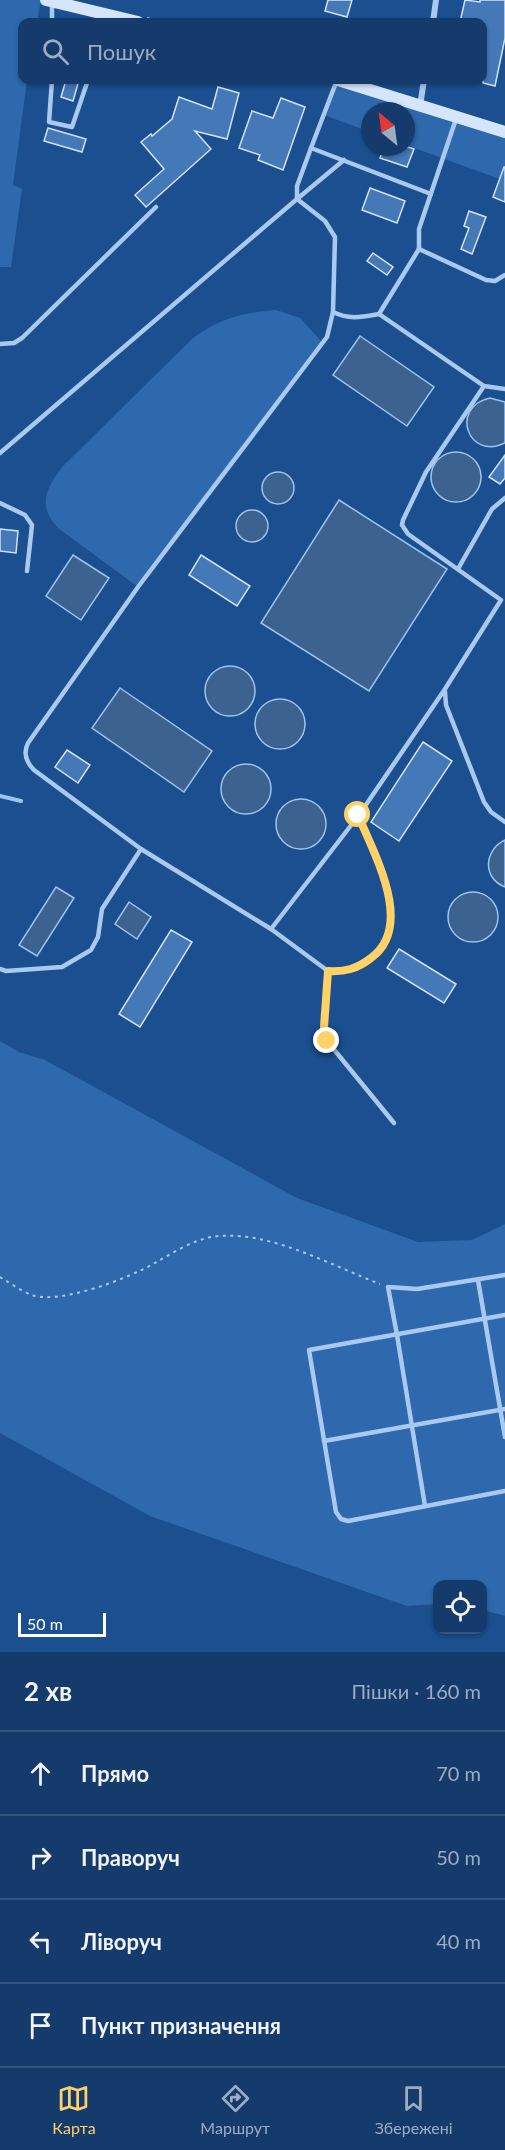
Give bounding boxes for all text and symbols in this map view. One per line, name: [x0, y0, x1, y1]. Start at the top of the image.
search box: [18, 18, 487, 84]
icon: search: [39, 35, 72, 68]
text: Пошук: [87, 38, 156, 65]
north arrow: [361, 102, 415, 156]
route start: [344, 801, 370, 827]
route end: [313, 1027, 339, 1053]
map controls: [433, 1580, 487, 1634]
button: locate: [433, 1580, 487, 1634]
scale bar: [18, 1610, 106, 1638]
text: 50 m: [27, 1614, 63, 1633]
text: 2 хв: [24, 1675, 72, 1707]
text: Пішки · 160 m: [352, 1679, 481, 1703]
icon: ahead: [24, 1757, 57, 1790]
text: Прямо: [81, 1760, 149, 1787]
text: 70 m: [436, 1761, 481, 1785]
icon: right: [24, 1841, 57, 1874]
text: Праворуч: [81, 1844, 180, 1871]
text: 50 m: [436, 1845, 481, 1869]
icon: left: [24, 1925, 57, 1958]
text: Ліворуч: [81, 1928, 162, 1955]
text: 40 m: [436, 1929, 481, 1953]
icon: arrive: [24, 2009, 57, 2042]
text: Пункт призначення: [81, 2012, 281, 2039]
tab: Карта: [52, 2082, 96, 2137]
tab: Маршрут: [200, 2082, 270, 2137]
tab: Збережені: [375, 2082, 453, 2137]

